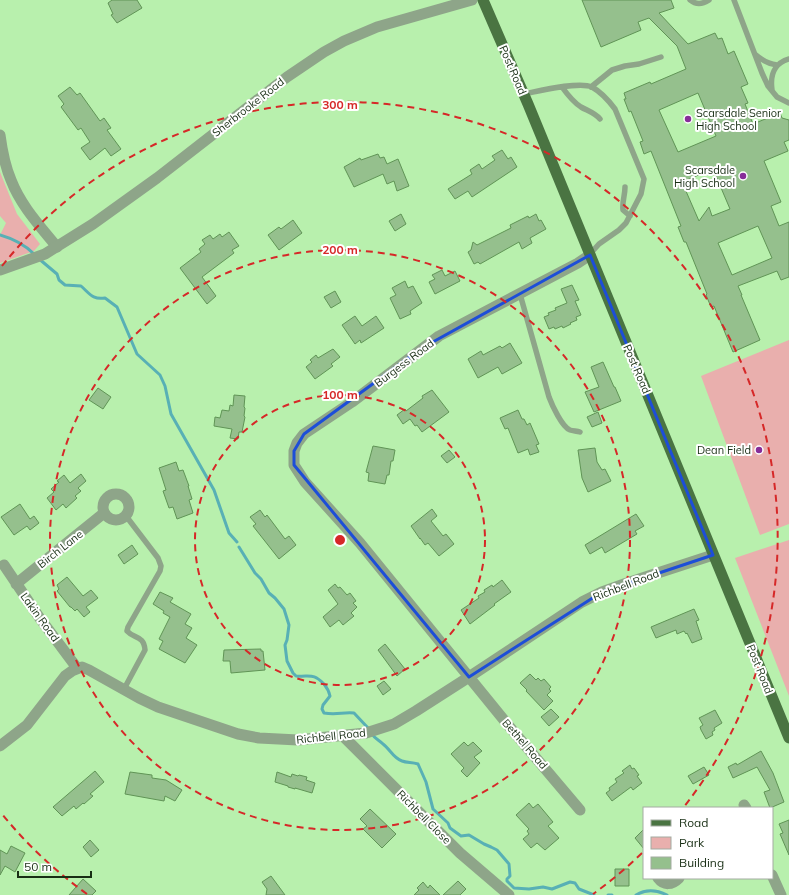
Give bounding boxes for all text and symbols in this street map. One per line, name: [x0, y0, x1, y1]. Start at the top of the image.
street label: Post Road: [496, 43, 530, 97]
street label: Sherbrooke Road: [209, 74, 287, 140]
text: 300 m: [322, 97, 358, 112]
place label: Scarsdale Senior High School: [696, 106, 781, 133]
marker: Scarsdale Senior High School: [683, 114, 693, 124]
place label: Scarsdale High School: [674, 163, 735, 190]
marker: Scarsdale High School: [738, 171, 748, 181]
text: 200 m: [322, 242, 358, 257]
street label: Burgess Road: [371, 336, 437, 390]
street label: Post Road: [620, 342, 654, 396]
text: 100 m: [322, 387, 358, 402]
place label: Dean Field: [697, 443, 751, 457]
marker: Dean Field: [754, 445, 764, 455]
street label: Birch Lane: [34, 527, 86, 571]
centre of rings: [333, 533, 347, 547]
street label: Richbell Road: [591, 566, 661, 604]
street label: Lakin Road: [18, 590, 62, 644]
street label: Post Road: [744, 642, 776, 696]
street label: Bethel Road: [499, 716, 551, 772]
street label: Richbell Road: [296, 725, 366, 747]
street label: Richbell Close: [394, 787, 454, 847]
legend: [643, 807, 773, 879]
text: Road: [679, 815, 708, 830]
text: Park: [679, 835, 705, 850]
scale bar: [18, 853, 91, 879]
text: Building: [679, 855, 724, 870]
text: 50 m: [24, 859, 52, 874]

